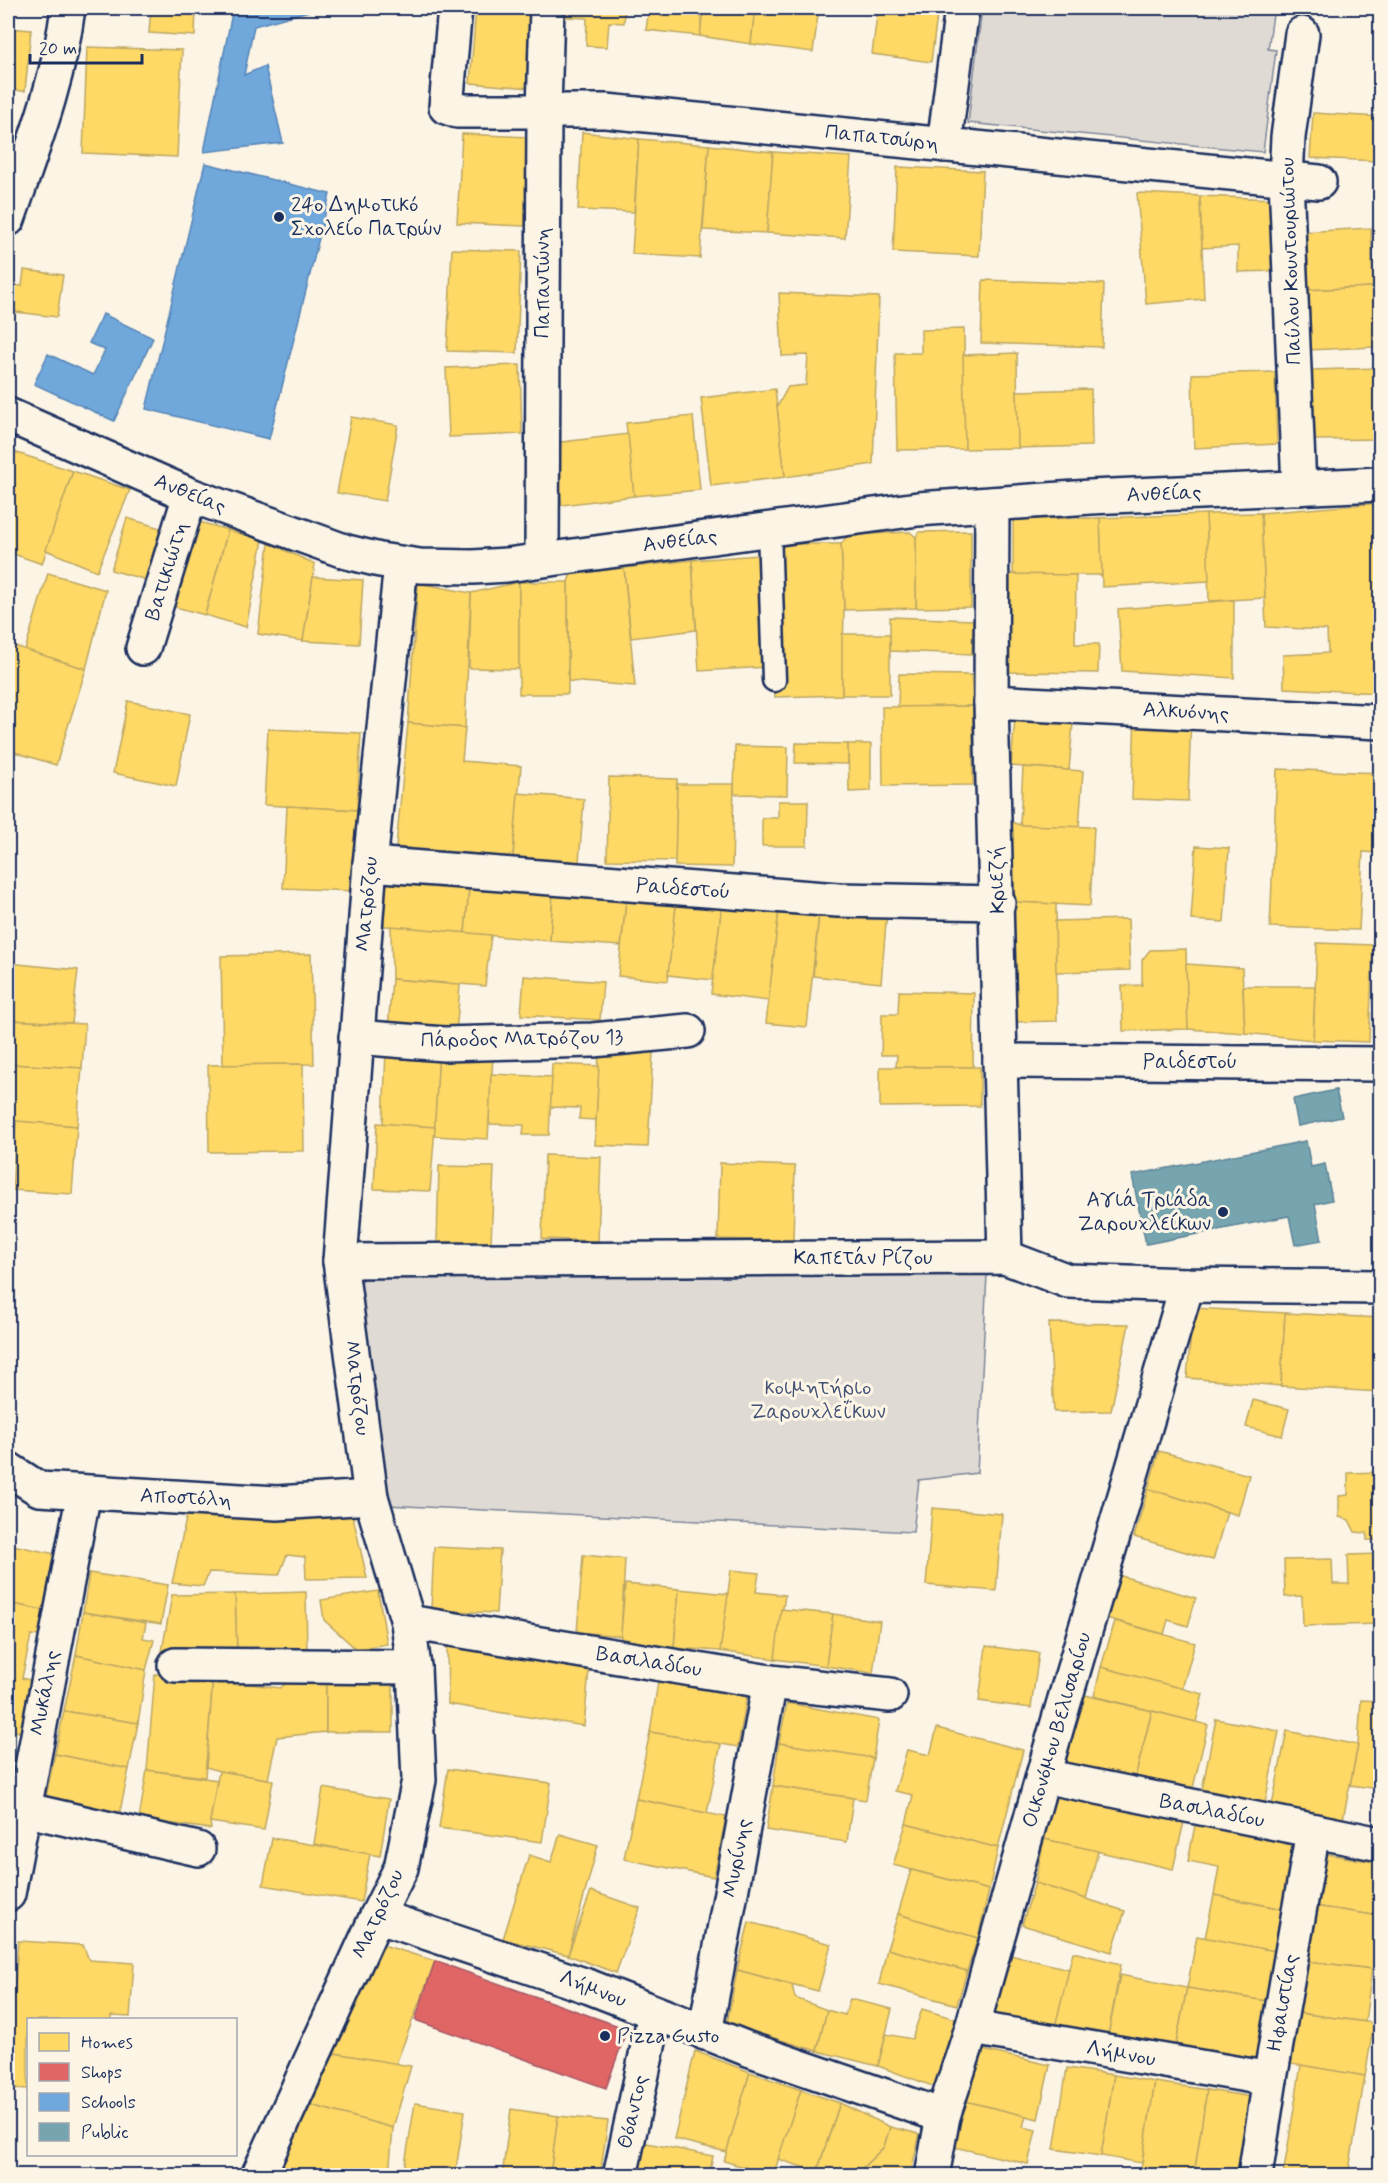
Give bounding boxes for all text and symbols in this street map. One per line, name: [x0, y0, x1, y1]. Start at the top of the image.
scale bar: [30, 27, 142, 65]
text: 20 m: [39, 37, 77, 61]
street label: Παπατσώρη: [824, 118, 940, 158]
street label: Παύλου Κουντουριώτου: [1273, 157, 1309, 365]
place label: 24ο Δημοτικό Σχολείο Πατρών: [291, 191, 442, 243]
marker: 24ο Δημοτικό Σχολείο Πατρών: [272, 210, 286, 224]
street label: Παπαντώνη: [529, 228, 557, 338]
street label: Ανθείας: [150, 467, 230, 521]
street label: Ανθείας: [1126, 479, 1202, 509]
street label: Βατικιώτη: [139, 518, 195, 624]
street label: Ανθείας: [641, 523, 719, 559]
street label: Αλκυόνης: [1142, 696, 1230, 728]
street label: Κριεζή: [982, 846, 1012, 914]
street label: Ματρόζου: [349, 855, 385, 953]
street label: Ραιδεστού: [635, 872, 731, 906]
street label: Πάροδος Ματρόζου 13: [420, 1023, 624, 1055]
street label: Ραιδεστού: [1143, 1048, 1237, 1076]
place label: Αγιά Τριάδα Ζαρουχλείκων: [1078, 1186, 1211, 1238]
marker: Αγιά Τριάδα Ζαρουχλείκων: [1216, 1205, 1230, 1219]
street label: Καπετάν Ρίζου: [793, 1244, 933, 1272]
street label: Ματρόζου: [337, 1339, 377, 1437]
park label: κοιμητήριο Ζαρουχλεΐκων: [750, 1374, 886, 1426]
street label: Αποστόλη: [139, 1482, 233, 1514]
street label: Οικονόμου Βελισαρίου: [1016, 1629, 1098, 1831]
street label: Βασιλαδίου: [594, 1640, 704, 1684]
street label: Μυκάλης: [23, 1648, 67, 1738]
street label: Βασιλαδίου: [1157, 1787, 1267, 1835]
street label: Μυρίνης: [716, 1816, 758, 1900]
street label: Ματρόζου: [345, 1865, 411, 1963]
street label: Ηφαιστίας: [1261, 1952, 1305, 2054]
street label: Λήμνου: [555, 1963, 631, 2015]
legend: [27, 2018, 237, 2156]
place label: Pizza Gusto: [617, 2022, 720, 2050]
marker: Pizza Gusto: [598, 2029, 612, 2043]
text: Homes: [81, 2031, 133, 2055]
street label: Λήμνου: [1084, 2034, 1158, 2074]
text: Shops: [81, 2061, 122, 2085]
street label: Θόαντος: [611, 2072, 655, 2152]
text: Schools: [81, 2091, 136, 2115]
text: Public: [81, 2121, 129, 2145]

